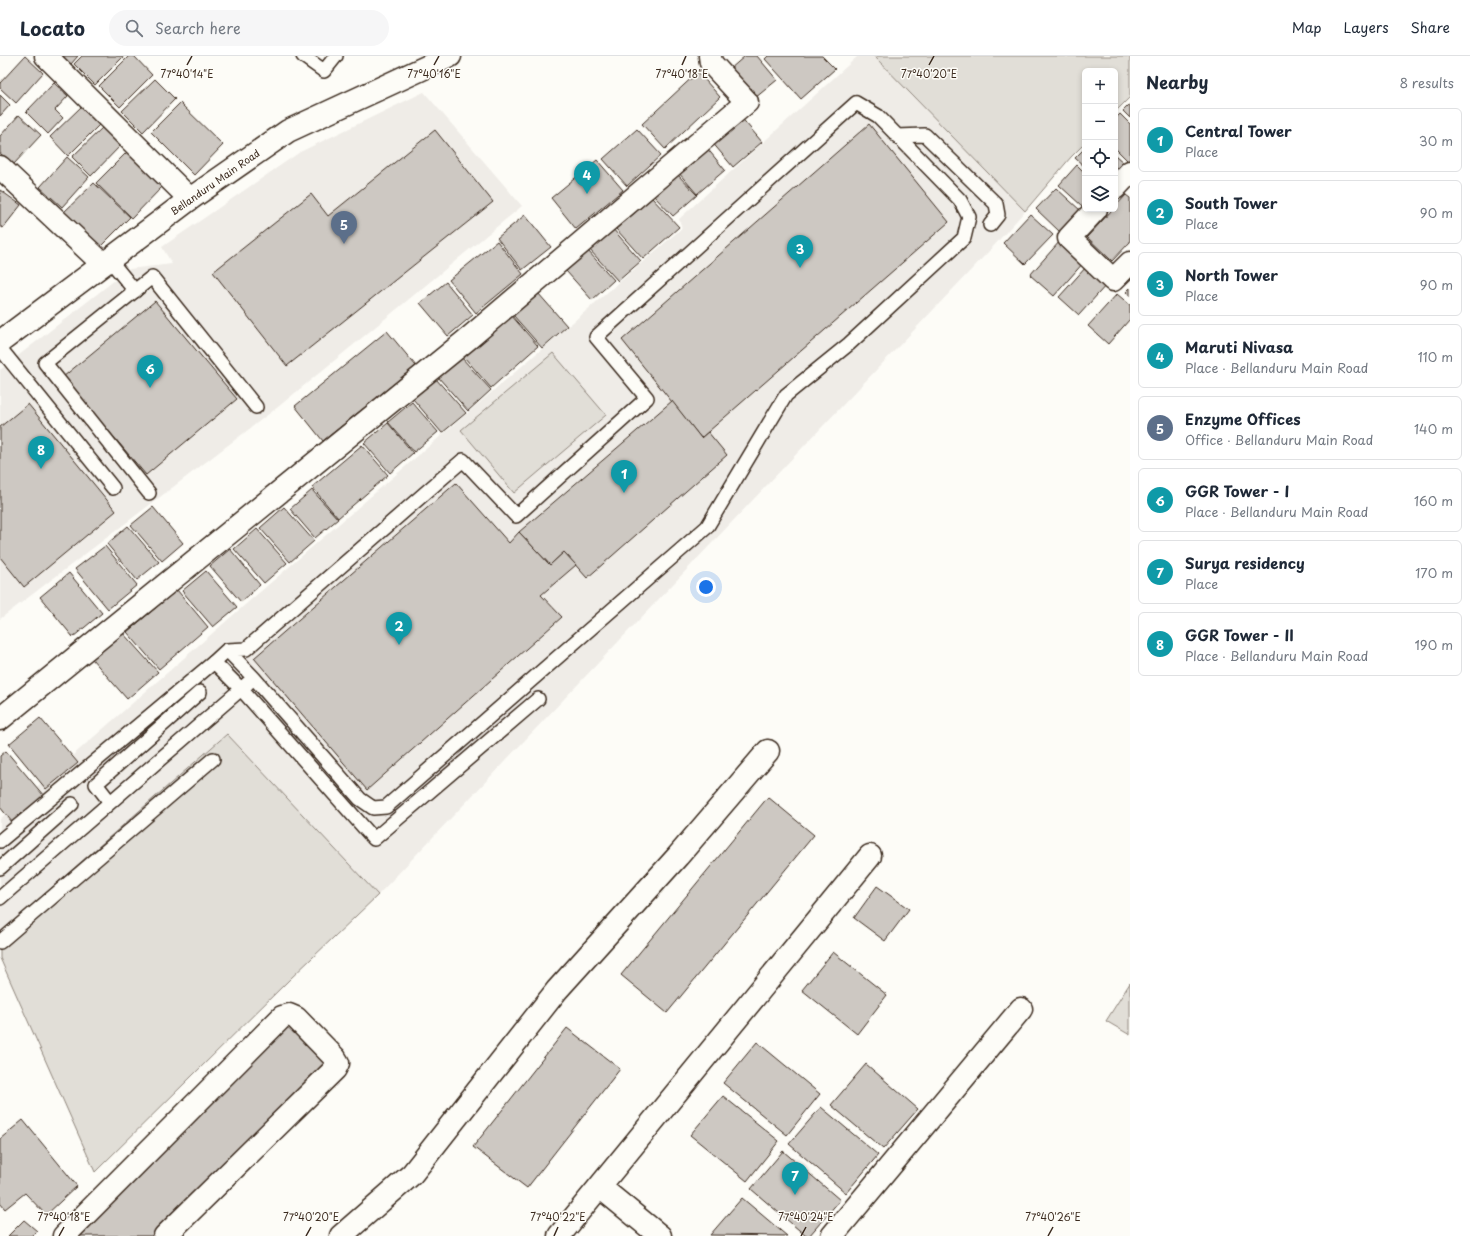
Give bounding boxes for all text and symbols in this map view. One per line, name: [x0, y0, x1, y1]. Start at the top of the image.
search box: [109, 10, 389, 46]
text: Locato: [20, 14, 85, 42]
text: Search here: [155, 16, 241, 39]
icon: search: [123, 17, 145, 39]
text: Map: [1292, 17, 1322, 38]
text: Layers: [1344, 17, 1389, 38]
text: Share: [1411, 17, 1450, 38]
text: 77°40'14"E: [161, 66, 213, 81]
text: 77°40'16"E: [407, 66, 461, 81]
text: 77°40'18"E: [656, 66, 708, 81]
text: 77°40'20"E: [901, 66, 957, 81]
map controls: [1082, 68, 1118, 212]
button: +: [1082, 68, 1118, 104]
text: Nearby: [1146, 69, 1208, 95]
text: 8 results: [1400, 73, 1454, 92]
button: −: [1082, 104, 1118, 140]
text: Central Tower: [1185, 119, 1292, 142]
text: 1: [1157, 131, 1163, 150]
text: 30 m: [1419, 131, 1453, 150]
button: locate: [1082, 140, 1118, 176]
text: Place: [1185, 142, 1218, 161]
street label: Bellanduru Main Road: [167, 145, 263, 218]
pin: 4: [574, 161, 600, 194]
button: layers: [1082, 176, 1118, 212]
text: South Tower: [1185, 191, 1278, 214]
text: 2: [1155, 203, 1165, 222]
text: 90 m: [1420, 203, 1453, 222]
pin: 5: [331, 211, 357, 244]
text: Place: [1185, 214, 1218, 233]
pin: 3: [787, 235, 813, 268]
text: North Tower: [1185, 263, 1278, 286]
text: 3: [1156, 275, 1164, 294]
text: 90 m: [1420, 275, 1453, 294]
text: Place: [1185, 286, 1218, 305]
text: Maruti Nivasa: [1185, 335, 1294, 358]
text: 4: [1156, 347, 1164, 366]
text: 110 m: [1418, 347, 1453, 366]
pin: 6: [137, 355, 163, 388]
text: Place · Bellanduru Main Road: [1185, 358, 1368, 377]
text: Enzyme Offices: [1185, 407, 1301, 430]
text: 5: [1156, 419, 1164, 438]
text: 140 m: [1414, 419, 1453, 438]
text: Office · Bellanduru Main Road: [1185, 430, 1373, 449]
pin: 8: [28, 436, 54, 469]
pin: 1: [611, 460, 637, 493]
text: GGR Tower - I: [1185, 479, 1289, 502]
text: 6: [1155, 491, 1165, 510]
text: 160 m: [1414, 491, 1453, 510]
text: Place · Bellanduru Main Road: [1185, 502, 1368, 521]
text: Surya residency: [1185, 551, 1305, 574]
text: 7: [1156, 563, 1164, 582]
text: 170 m: [1415, 563, 1453, 582]
text: Place: [1185, 574, 1218, 593]
your location: [696, 577, 716, 597]
pin: 2: [386, 612, 412, 645]
text: GGR Tower - II: [1185, 623, 1294, 646]
text: 8: [1156, 635, 1164, 654]
text: 190 m: [1414, 635, 1453, 654]
text: Place · Bellanduru Main Road: [1185, 646, 1368, 665]
pin: 7: [782, 1162, 808, 1195]
text: 77°40'18"E: [38, 1209, 90, 1224]
text: 77°40'20"E: [283, 1209, 339, 1224]
text: 77°40'22"E: [530, 1209, 586, 1224]
text: 77°40'24"E: [778, 1209, 834, 1224]
text: 77°40'26"E: [1025, 1209, 1081, 1224]

